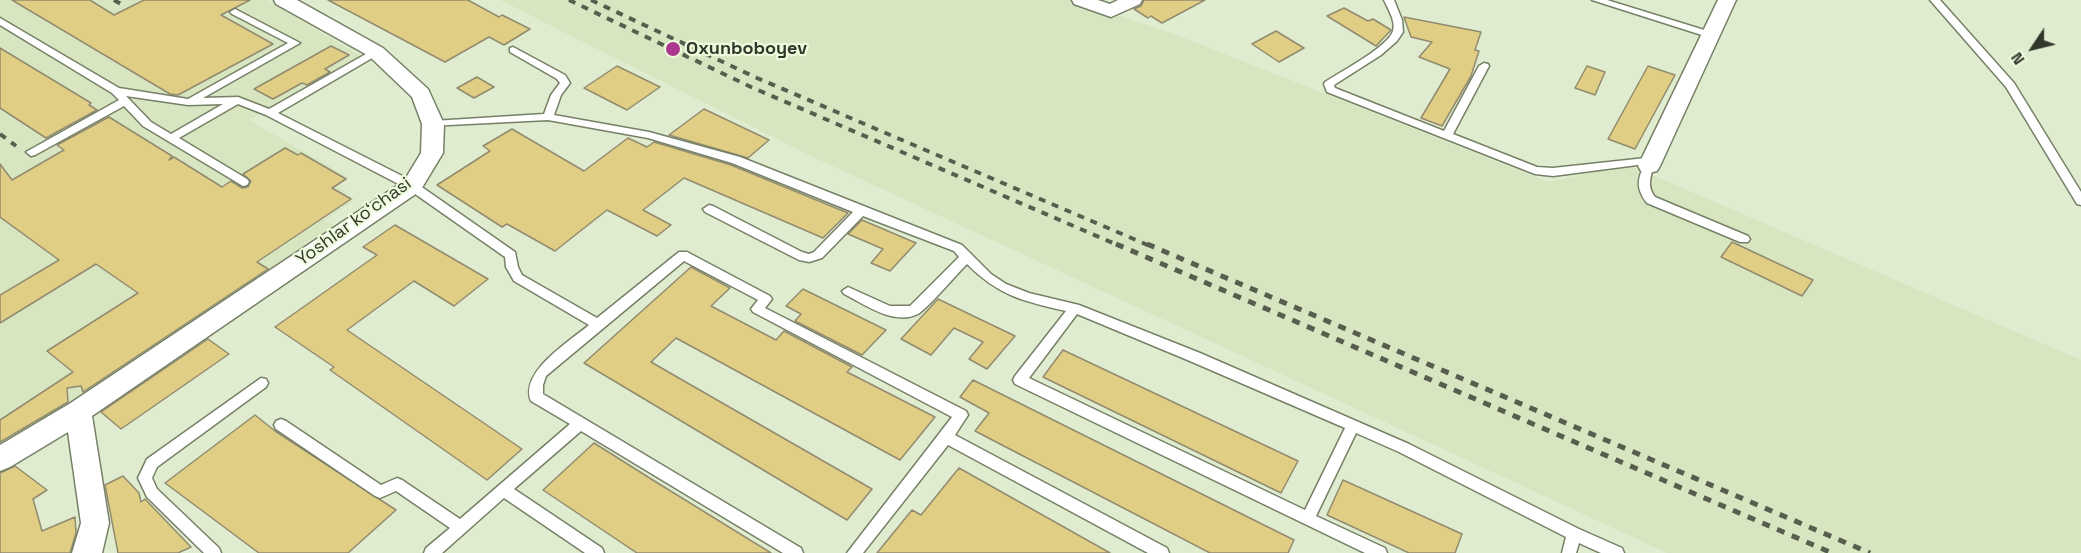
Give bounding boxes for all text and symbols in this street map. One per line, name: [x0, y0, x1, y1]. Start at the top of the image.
north arrow: [2003, 18, 2063, 78]
place label: Oxunboboyev: [686, 38, 807, 60]
marker: Oxunboboyev: [664, 40, 682, 58]
text: N: [2006, 48, 2030, 69]
street label: Yoshlar koʻchasi: [292, 173, 416, 271]

